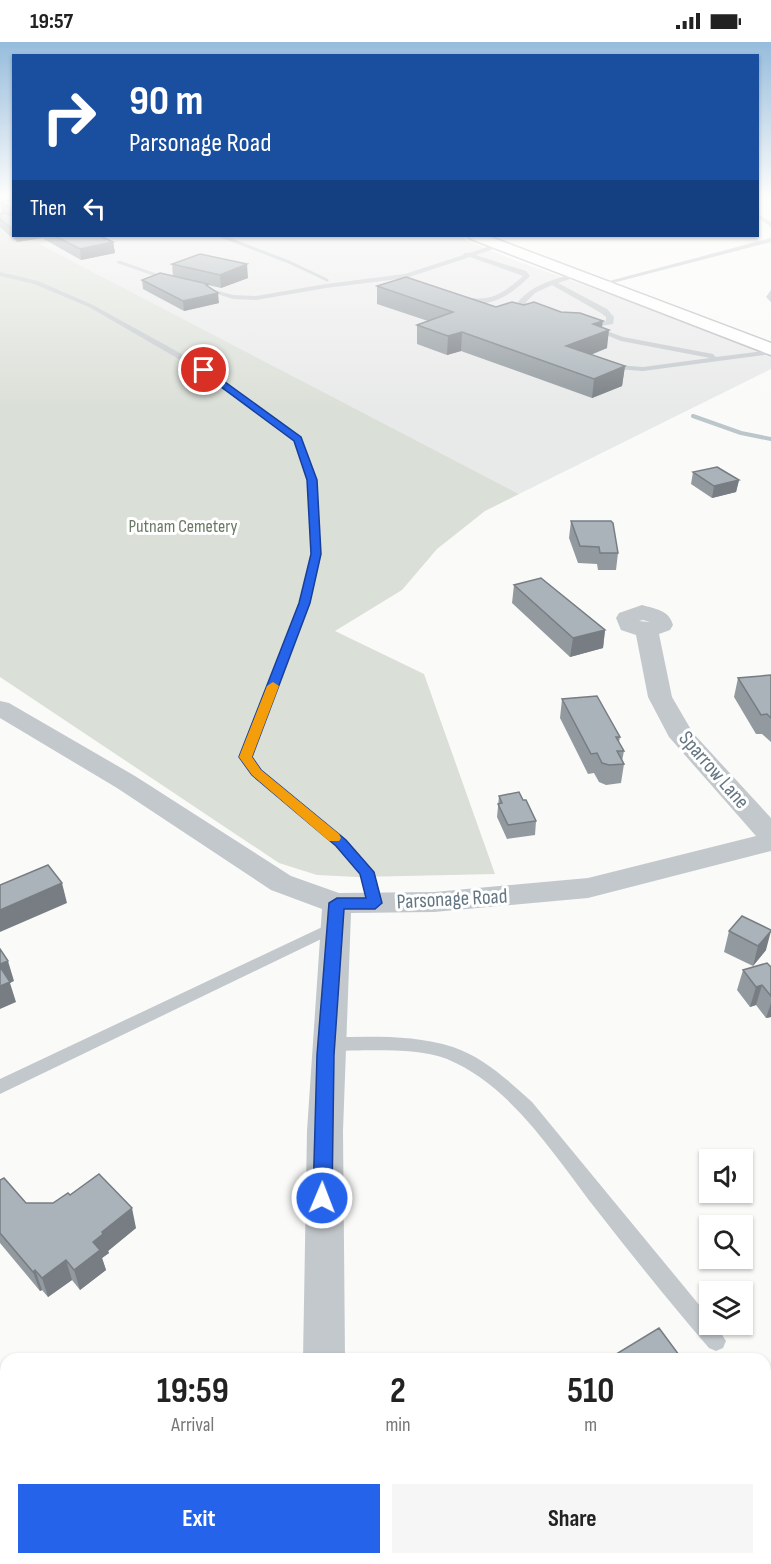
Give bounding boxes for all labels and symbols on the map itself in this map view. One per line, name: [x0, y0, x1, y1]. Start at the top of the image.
pin: [178, 344, 229, 395]
park label: Putnam Cemetery: [128, 516, 238, 537]
street label: Sparrow Lane: [674, 726, 754, 814]
street label: Parsonage Road: [396, 884, 508, 914]
position arrow: [290, 1166, 354, 1230]

